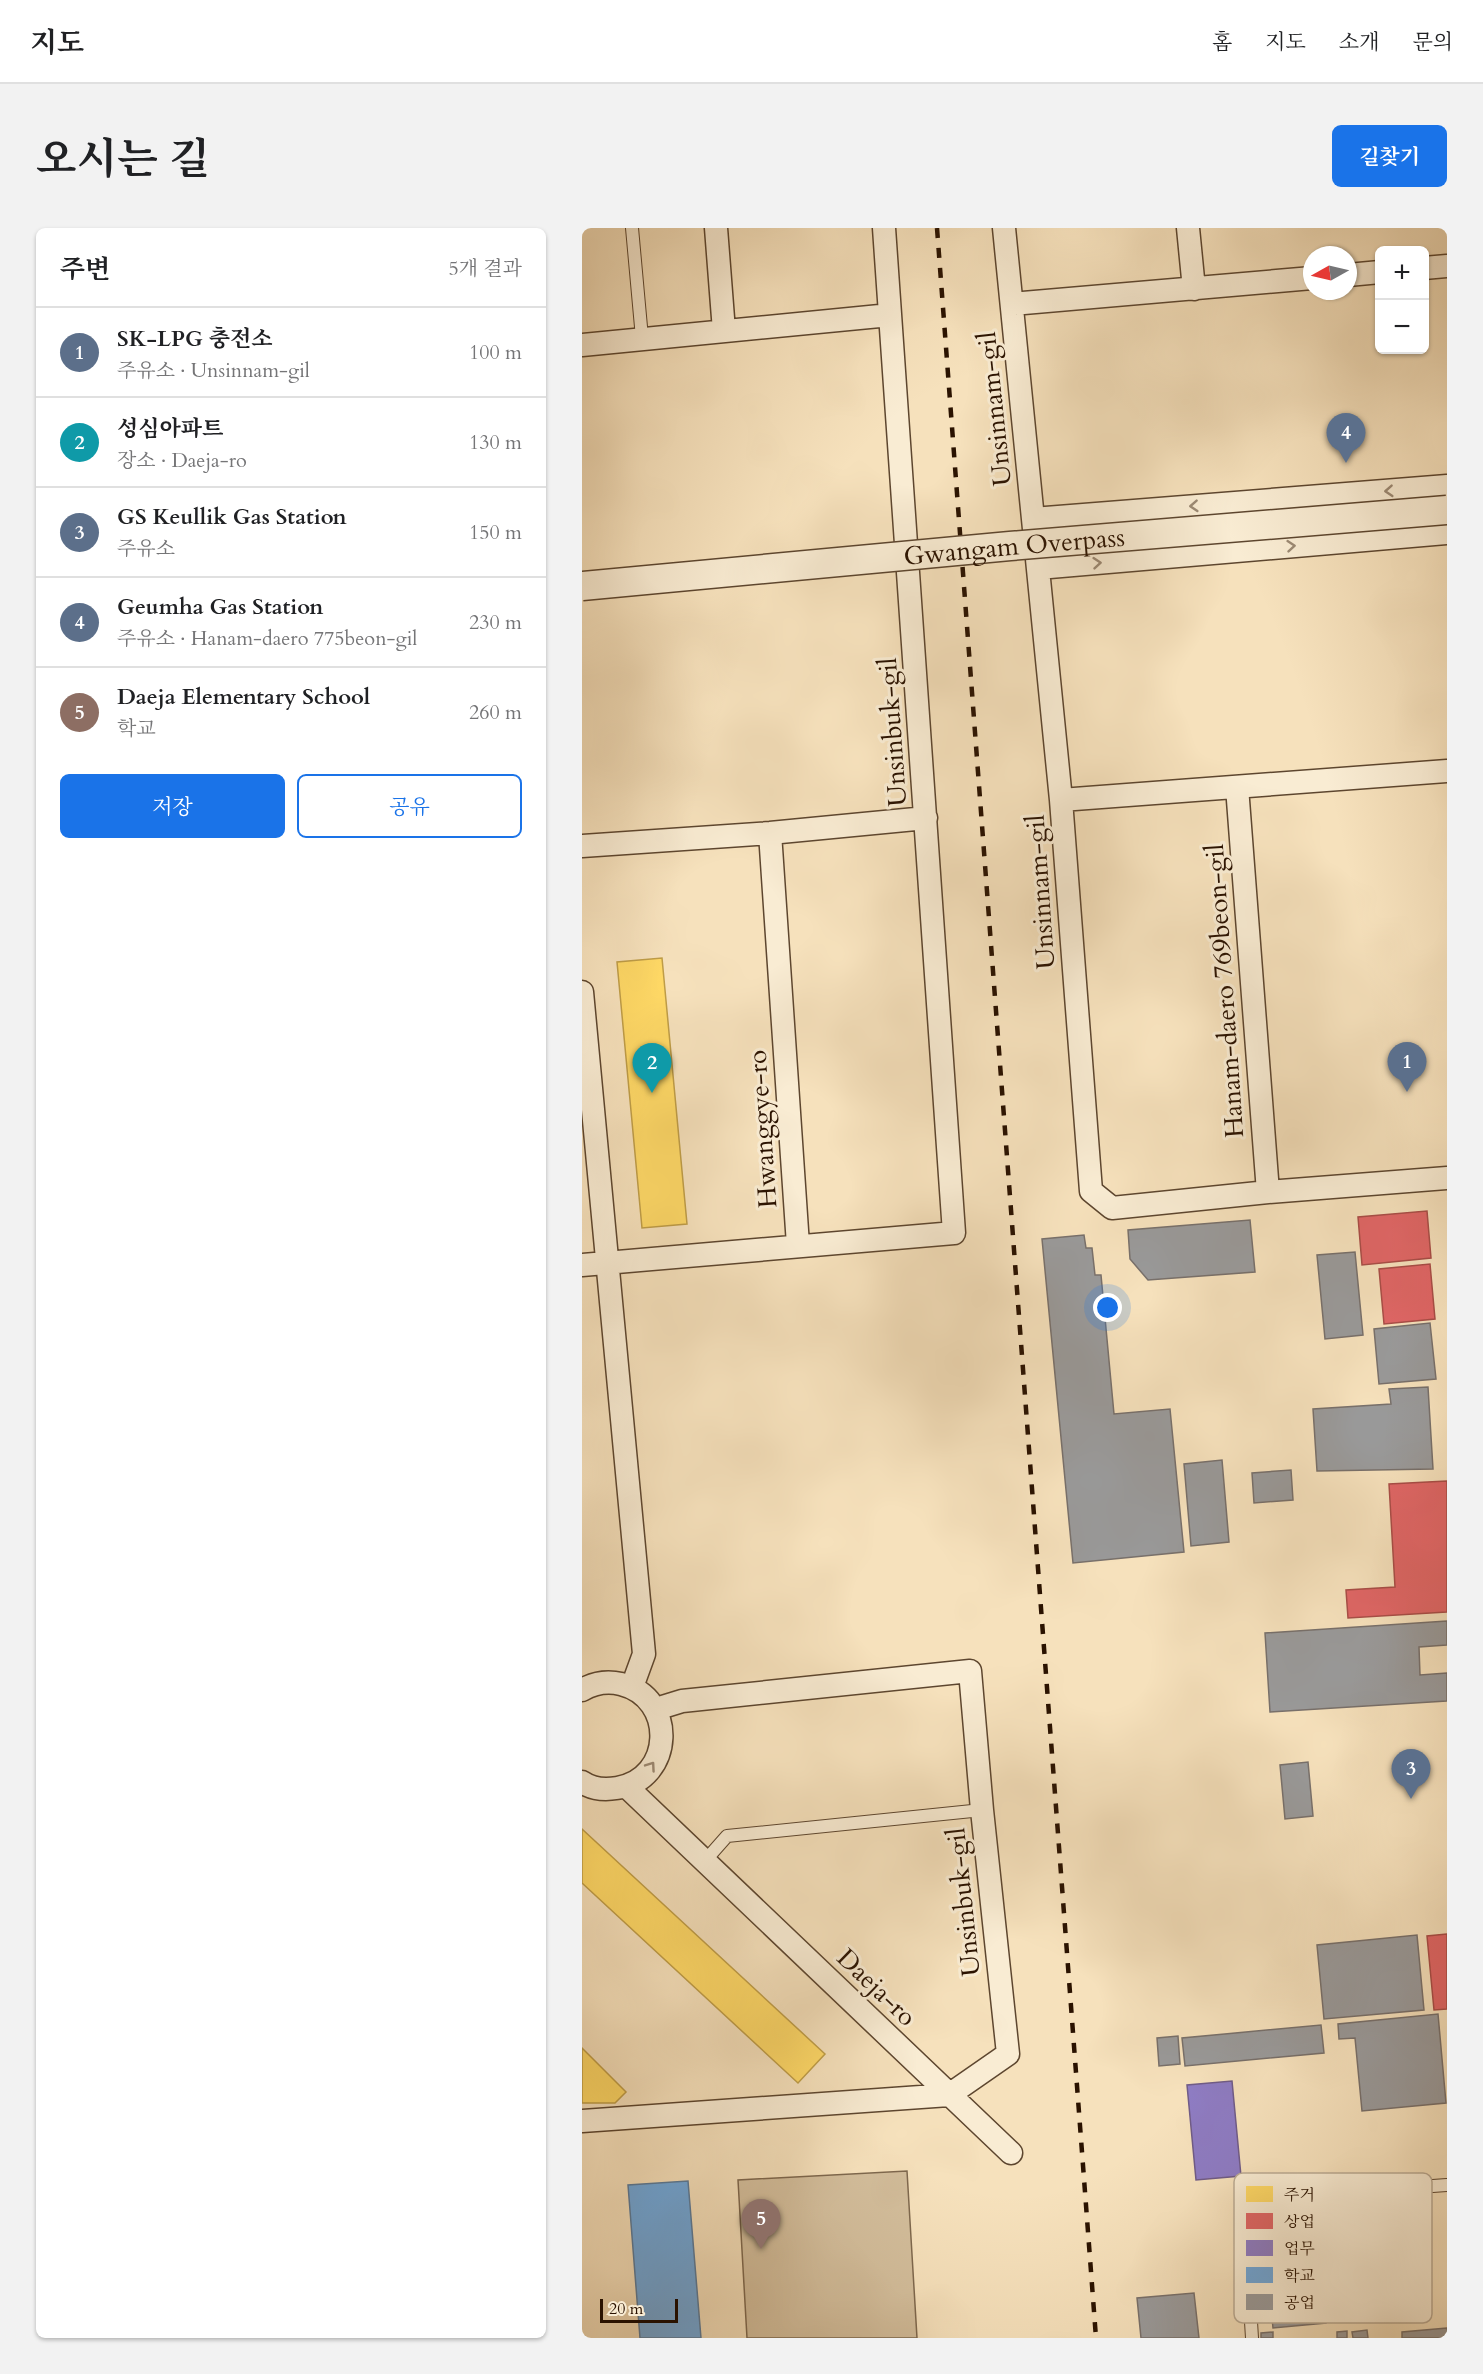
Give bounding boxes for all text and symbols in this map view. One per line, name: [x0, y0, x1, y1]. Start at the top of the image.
text: 지도: [30, 24, 84, 62]
text: 홈: [1212, 28, 1232, 57]
text: 지도: [1265, 28, 1306, 57]
text: 소개: [1339, 28, 1379, 57]
text: 문의: [1412, 28, 1453, 57]
button: 길찾기: [1332, 125, 1447, 187]
text: 오시는 길: [36, 131, 210, 188]
north arrow: [1303, 246, 1357, 300]
map controls: [1375, 246, 1429, 354]
button: +: [1375, 246, 1429, 300]
text: 주변: [60, 252, 110, 287]
text: 5개 결과: [448, 255, 522, 282]
button: −: [1375, 300, 1429, 354]
text: SK-LPG 충전소: [117, 324, 272, 354]
street label: Unsinnam-gil: [969, 330, 1020, 488]
text: 1: [74, 339, 85, 366]
text: 100 m: [469, 339, 522, 366]
text: 주유소 · Unsinnam-gil: [117, 357, 310, 384]
text: 성심아파트: [117, 414, 223, 444]
pin: 4: [1326, 414, 1365, 463]
text: 2: [74, 429, 85, 456]
text: 130 m: [469, 429, 522, 456]
text: 장소 · Daeja-ro: [117, 447, 247, 474]
one-way arrow: [1384, 484, 1393, 497]
one-way arrow: [1190, 499, 1199, 512]
text: GS Keullik Gas Station: [117, 502, 347, 532]
text: 3: [74, 519, 85, 546]
text: 150 m: [469, 519, 522, 546]
street label: Gwangam Overpass: [902, 520, 1126, 574]
text: 주유소: [117, 535, 175, 562]
one-way arrow: [1286, 540, 1296, 553]
one-way arrow: [1092, 557, 1101, 570]
text: Geumha Gas Station: [117, 592, 323, 622]
text: 4: [74, 609, 85, 636]
text: 230 m: [469, 609, 522, 636]
text: 주유소 · Hanam-daero 775beon-gil: [117, 625, 417, 652]
street label: Unsinbuk-gil: [870, 656, 915, 808]
text: Daeja Elementary School: [117, 682, 370, 712]
text: 5: [74, 699, 85, 726]
text: 260 m: [469, 699, 522, 726]
text: 학교: [117, 715, 156, 742]
button: 저장: [60, 774, 285, 838]
button: 공유: [297, 774, 522, 838]
street label: Unsinnam-gil: [1018, 813, 1063, 970]
street label: Hanam-daero 769beon-gil: [1197, 842, 1252, 1139]
pin: 1: [1388, 1042, 1426, 1092]
pin: 2: [632, 1044, 672, 1093]
street label: Hwanggye-ro: [740, 1049, 785, 1209]
your location: [1093, 1293, 1122, 1322]
pin: 3: [1392, 1750, 1430, 1799]
one-way arrow: [644, 1762, 655, 1773]
street label: Unsinbuk-gil: [938, 1826, 989, 1978]
street label: Daeja-ro: [829, 1941, 924, 2034]
legend: [1234, 2173, 1432, 2323]
text: 주거: [1284, 2184, 1315, 2206]
pin: 5: [742, 2200, 780, 2249]
text: 상업: [1284, 2211, 1315, 2233]
text: 업무: [1284, 2238, 1315, 2260]
text: 학교: [1284, 2265, 1315, 2287]
text: 공업: [1284, 2292, 1315, 2314]
scale bar: [600, 2296, 678, 2324]
text: 20 m: [609, 2298, 643, 2320]

